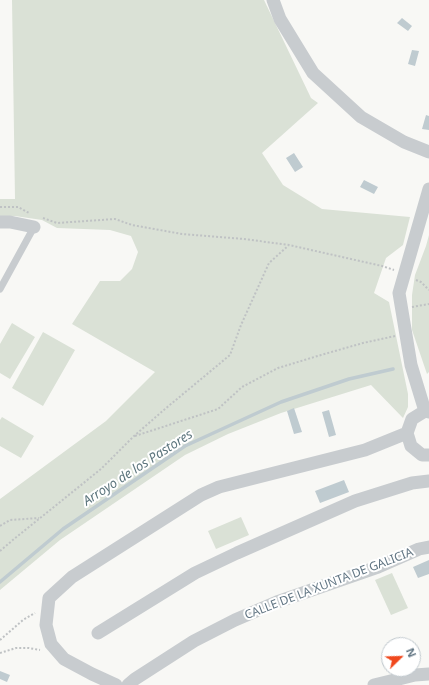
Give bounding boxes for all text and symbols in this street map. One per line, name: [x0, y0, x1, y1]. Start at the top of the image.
water label: Arroyo de los Pastores: [80, 427, 196, 509]
street label: CALLE DE LA XUNTA DE GALICIA: [243, 545, 415, 623]
north arrow: [381, 637, 421, 677]
text: N: [403, 645, 420, 660]

